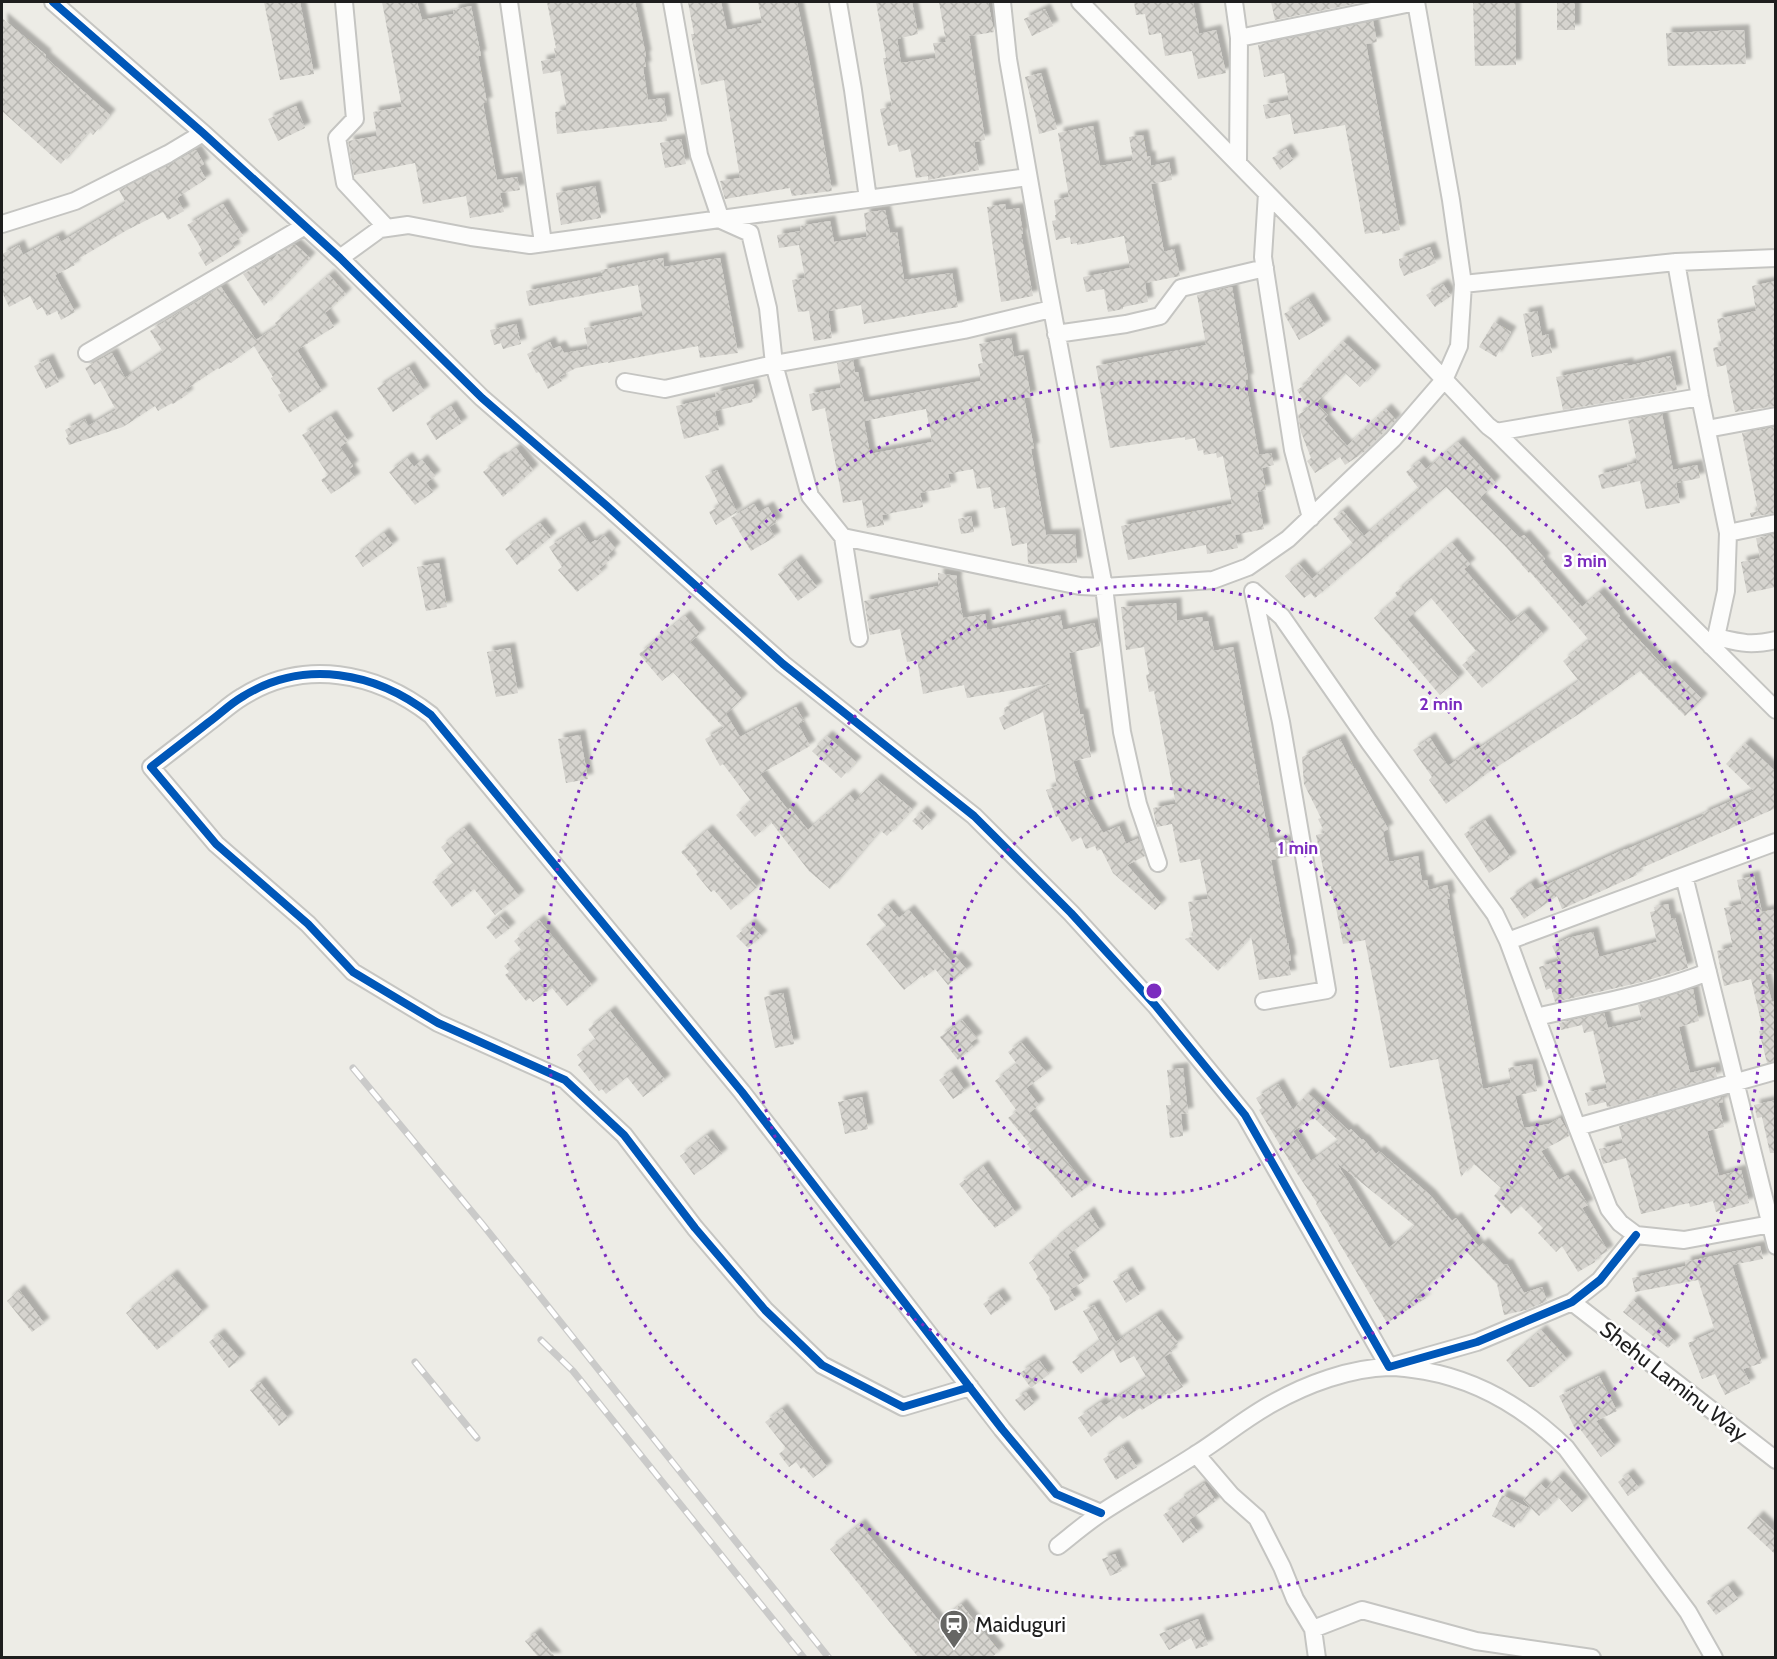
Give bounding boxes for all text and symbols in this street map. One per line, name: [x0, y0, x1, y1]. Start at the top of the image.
text: 3 min: [1563, 550, 1607, 572]
text: 2 min: [1419, 693, 1463, 715]
text: 1 min: [1278, 837, 1318, 859]
centre of rings: [1144, 981, 1164, 1001]
street label: Shehu Laminu Way: [1595, 1315, 1753, 1447]
station icon: Maiduguri: [938, 1608, 970, 1650]
place label: Maiduguri: [975, 1611, 1066, 1638]

